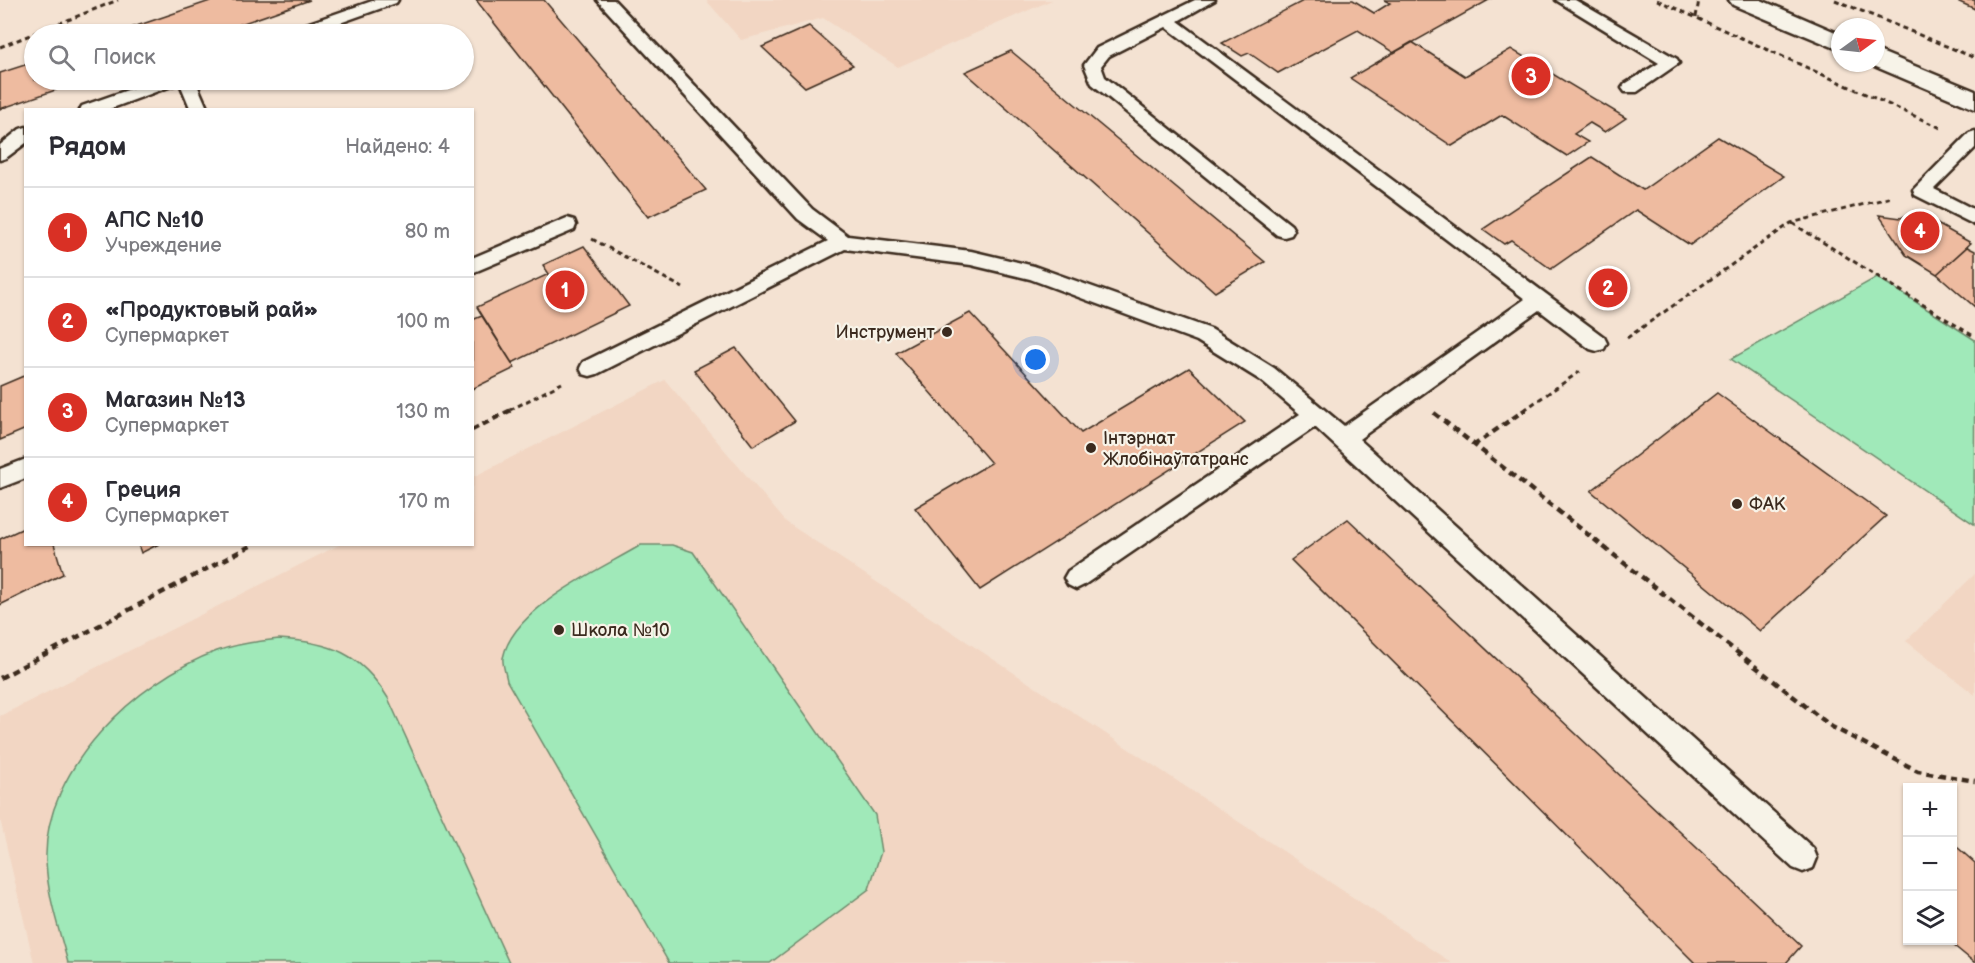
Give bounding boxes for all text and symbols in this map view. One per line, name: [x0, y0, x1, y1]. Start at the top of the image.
north arrow: [1831, 18, 1885, 72]
search box: [24, 24, 474, 90]
icon: search: [45, 41, 78, 74]
text: Поиск: [93, 44, 156, 71]
pin: 3: [1512, 54, 1550, 98]
text: Рядом: [48, 132, 126, 163]
text: Найдено: 4: [345, 135, 450, 159]
text: АПС №10: [105, 207, 204, 234]
pin: 4: [1900, 208, 1940, 254]
text: 1: [63, 220, 72, 244]
text: 80 m: [405, 220, 450, 244]
text: Учреждение: [105, 234, 222, 258]
pin: 2: [1588, 266, 1628, 310]
pin: 1: [546, 268, 584, 312]
text: «Продуктовый рай»: [105, 297, 318, 324]
text: 2: [62, 310, 73, 334]
text: 100 m: [397, 310, 450, 334]
place label: Инструмент: [835, 322, 936, 343]
text: Супермаркет: [105, 324, 229, 348]
marker: Инструмент: [940, 325, 954, 339]
your location: [1021, 345, 1050, 374]
text: Магазин №13: [105, 387, 246, 414]
text: 3: [62, 400, 73, 424]
text: 130 m: [396, 400, 450, 424]
text: Супермаркет: [105, 414, 229, 438]
place label: Інтэрнат Жлобінаўтатранс: [1103, 428, 1249, 470]
marker: Інтэрнат Жлобінаўтатранс: [1084, 441, 1098, 455]
text: Греция: [105, 477, 181, 504]
text: 4: [62, 490, 73, 514]
text: 170 m: [399, 490, 450, 514]
place label: ФАК: [1749, 494, 1786, 515]
marker: ФАК: [1730, 497, 1744, 511]
text: Супермаркет: [105, 504, 229, 528]
place label: Школа №10: [571, 620, 670, 641]
marker: Школа №10: [552, 623, 566, 637]
map controls: [1903, 783, 1957, 945]
button: +: [1903, 783, 1957, 837]
button: −: [1903, 837, 1957, 891]
button: layers: [1903, 891, 1957, 945]

